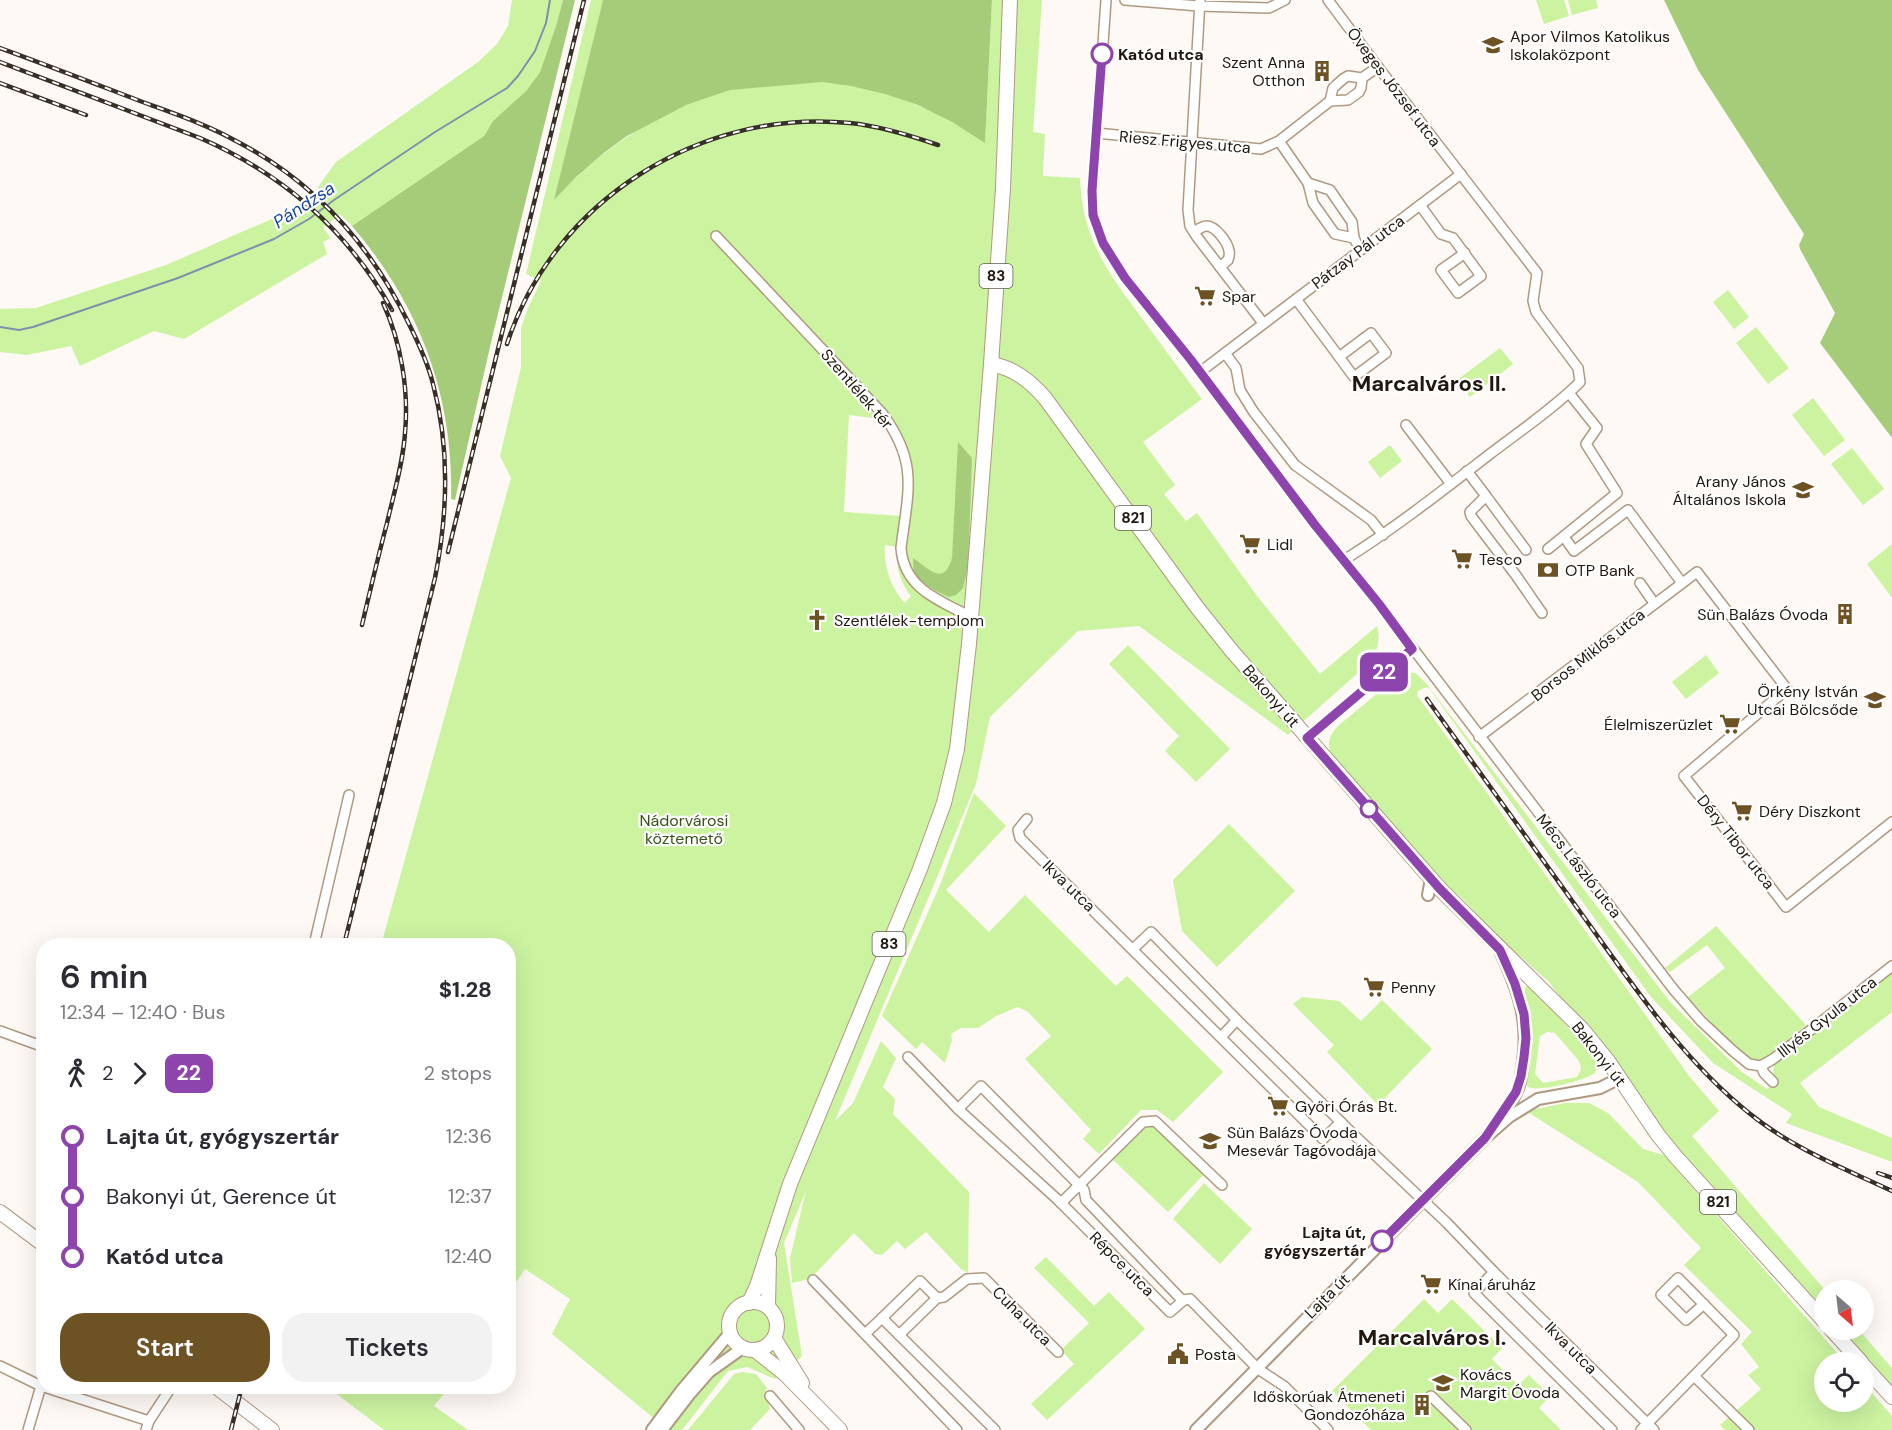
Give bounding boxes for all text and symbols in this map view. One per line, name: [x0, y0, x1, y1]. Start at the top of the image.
street label: Öveges József utca: [1342, 23, 1446, 151]
place label: Apor Vilmos Katolikus Iskolaközpont: [1510, 26, 1670, 65]
school or university icon: Apor Vilmos Katolikus Iskolaközpont: [1481, 33, 1505, 57]
marker: Katód utca: [1091, 43, 1113, 65]
place label: Katód utca: [1118, 44, 1204, 65]
place label: Szent Anna Otthon: [1222, 52, 1305, 91]
building icon: Szent Anna Otthon: [1310, 59, 1334, 83]
street label: Riesz Frigyes utca: [1118, 126, 1252, 158]
water label: Pándzsa: [268, 176, 340, 234]
street label: Pátzay Pál utca: [1307, 210, 1409, 294]
road number: 83: [980, 264, 1012, 288]
supermarket icon: Spar: [1193, 284, 1217, 308]
place label: Spar: [1222, 286, 1256, 307]
street label: Szentlélek tér: [816, 344, 898, 434]
district label: Marcalváros II.: [1352, 369, 1506, 398]
place label: Arany János Általános Iskola: [1673, 471, 1786, 510]
school or university icon: Arany János Általános Iskola: [1791, 478, 1815, 502]
road number: 821: [1115, 506, 1151, 530]
supermarket icon: Lidl: [1238, 532, 1262, 556]
place label: Lidl: [1267, 534, 1293, 555]
supermarket icon: Tesco: [1450, 547, 1474, 571]
place label: Tesco: [1479, 549, 1522, 570]
bank icon: OTP Bank: [1536, 558, 1560, 582]
place label: OTP Bank: [1565, 560, 1635, 581]
building icon: Sün Balázs Óvoda: [1833, 602, 1857, 626]
street label: Borsos Miklós utca: [1527, 604, 1649, 706]
place label: Sün Balázs Óvoda: [1697, 604, 1828, 625]
church icon: Szentlélek-templom: [805, 608, 829, 632]
place label: Szentlélek-templom: [834, 610, 984, 631]
line badge: 22: [1357, 652, 1411, 692]
text: 22: [1372, 658, 1396, 686]
street label: Bakonyi út: [1238, 660, 1304, 732]
place label: Örkény István Utcai Bölcsőde: [1747, 681, 1858, 720]
school or university icon: Örkény István Utcai Bölcsőde: [1863, 688, 1887, 712]
supermarket icon: Élelmiszerüzlet: [1718, 712, 1742, 736]
place label: Élelmiszerüzlet: [1604, 714, 1713, 735]
street label: Déry Tibor utca: [1692, 790, 1780, 894]
supermarket icon: Déry Diszkont: [1730, 799, 1754, 823]
unlabelled marker: [1360, 800, 1378, 818]
place label: Déry Diszkont: [1759, 801, 1861, 822]
park label: Nádorvárosi köztemető: [640, 810, 728, 849]
street label: Mécs László utca: [1532, 810, 1626, 922]
street label: Ikva utca: [1038, 856, 1100, 916]
road number: 83: [872, 932, 906, 956]
text: 6 min: [60, 955, 148, 998]
street label: Illyés Gyula utca: [1773, 972, 1881, 1062]
text: $1.28: [439, 975, 492, 1004]
supermarket icon: Penny: [1362, 975, 1386, 999]
place label: Penny: [1391, 977, 1436, 998]
text: 12:34 – 12:40 · Bus: [60, 999, 226, 1025]
street label: Bakonyi út: [1567, 1017, 1631, 1091]
icon: walk: [60, 1057, 93, 1090]
icon: forward: [123, 1057, 156, 1090]
text: 22: [177, 1059, 201, 1087]
text: 2: [102, 1060, 114, 1086]
text: 2 stops: [424, 1060, 492, 1086]
supermarket icon: Győri Órás Bt.: [1266, 1094, 1290, 1118]
place label: Győri Órás Bt.: [1295, 1096, 1397, 1117]
text: Lajta út, gyógyszertár: [106, 1122, 339, 1151]
place label: Sün Balázs Óvoda Mesevár Tagóvodája: [1227, 1122, 1376, 1161]
text: 12:36: [446, 1123, 492, 1149]
school or university icon: Sün Balázs Óvoda Mesevár Tagóvodája: [1198, 1129, 1222, 1153]
text: Bakonyi út, Gerence út: [106, 1182, 337, 1211]
text: 12:37: [448, 1183, 492, 1209]
road number: 821: [1700, 1190, 1736, 1214]
place label: Lajta út, gyógyszertár: [1264, 1222, 1366, 1261]
street label: Répce utca: [1085, 1227, 1159, 1301]
marker: Lajta út, gyógyszertár: [1371, 1230, 1393, 1252]
text: Katód utca: [106, 1242, 224, 1271]
text: 12:40: [444, 1243, 492, 1269]
street label: Lajta út: [1300, 1269, 1354, 1323]
supermarket icon: Kínai áruház: [1419, 1272, 1443, 1296]
place label: Kínai áruház: [1448, 1274, 1536, 1295]
north arrow: [1814, 1280, 1874, 1340]
map controls: [1814, 1280, 1874, 1412]
street label: Cuha utca: [988, 1282, 1056, 1350]
button: Start: [60, 1313, 270, 1382]
button: Tickets: [282, 1313, 492, 1382]
street label: Ikva utca: [1540, 1317, 1602, 1379]
district label: Marcalváros I.: [1358, 1323, 1506, 1352]
public building icon: Posta: [1166, 1342, 1190, 1366]
place label: Posta: [1195, 1344, 1236, 1365]
button: locate: [1814, 1352, 1874, 1412]
place label: Kovács Margit Óvoda: [1460, 1364, 1560, 1403]
school or university icon: Kovács Margit Óvoda: [1431, 1371, 1455, 1395]
place label: Időskorúak Átmeneti Gondozóháza: [1253, 1386, 1405, 1425]
building icon: Időskorúak Átmeneti Gondozóháza: [1410, 1393, 1434, 1417]

